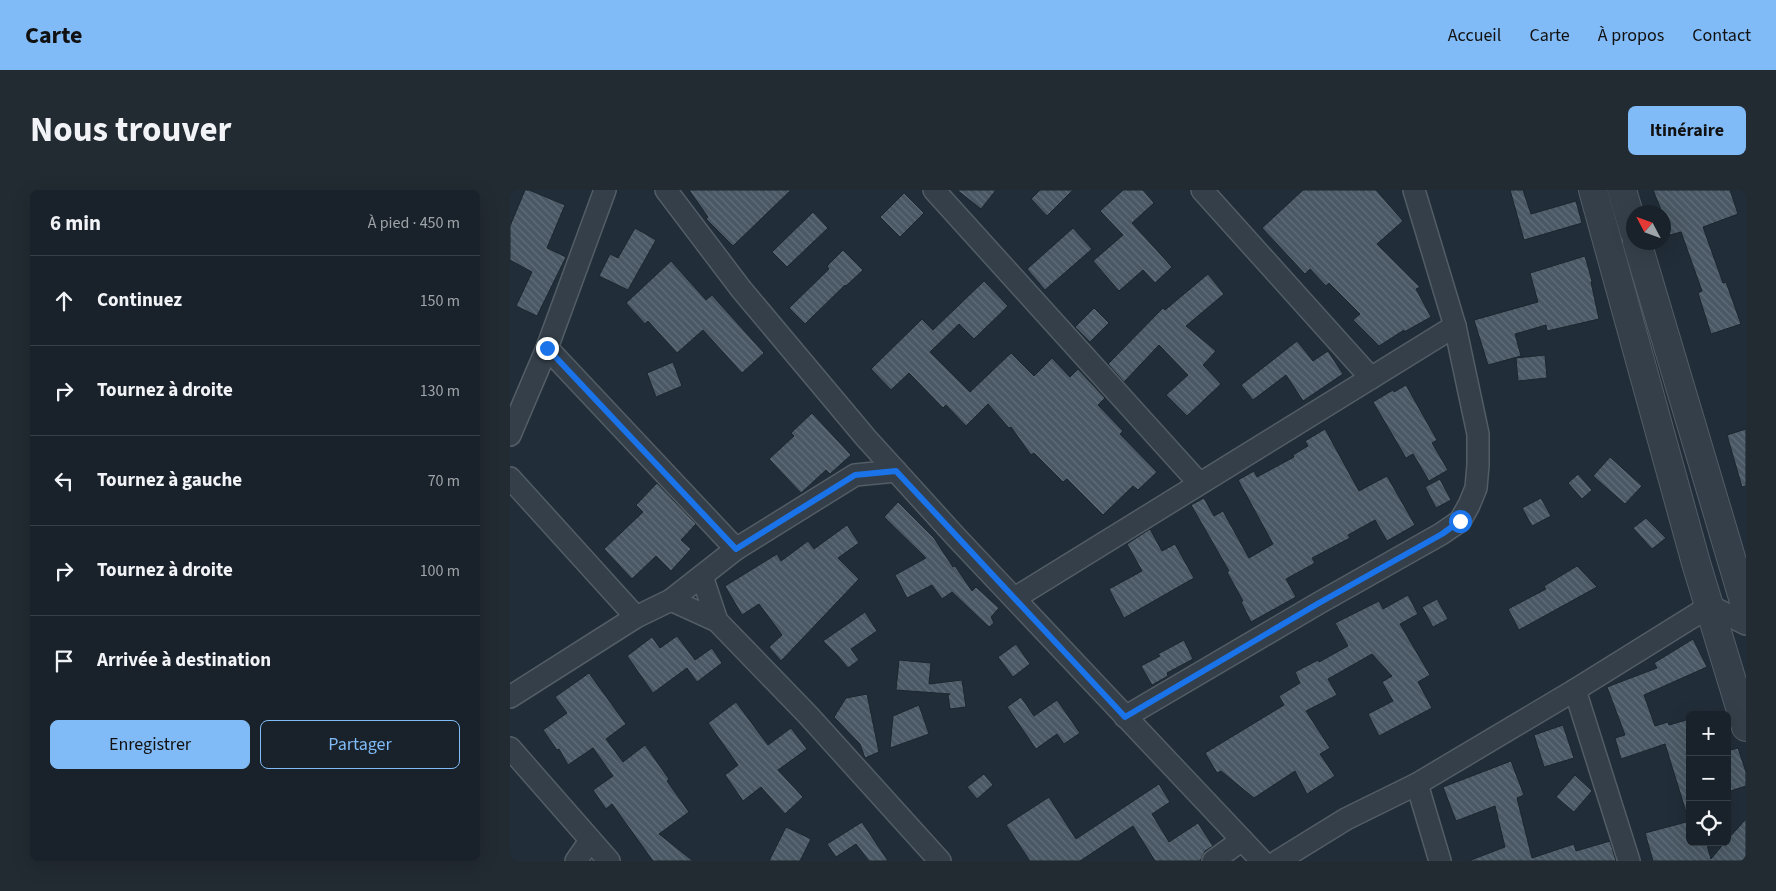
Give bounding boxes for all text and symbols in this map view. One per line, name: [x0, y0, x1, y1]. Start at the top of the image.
text: Carte: [25, 18, 82, 53]
text: Accueil: [1448, 23, 1501, 48]
text: Carte: [1529, 23, 1570, 48]
text: À propos: [1598, 23, 1664, 48]
text: Contact: [1692, 23, 1751, 48]
text: Nous trouver: [30, 105, 231, 155]
button: Itinéraire: [1628, 106, 1746, 155]
north arrow: [1626, 205, 1671, 250]
text: 6 min: [50, 208, 101, 238]
text: À pied · 450 m: [368, 212, 460, 234]
icon: ahead: [50, 287, 78, 315]
text: Continuez: [97, 287, 182, 314]
text: 150 m: [420, 290, 460, 312]
route end: [536, 337, 559, 360]
icon: right: [50, 377, 78, 405]
text: Tournez à droite: [97, 377, 233, 404]
text: 130 m: [420, 380, 460, 402]
icon: left: [50, 467, 78, 495]
text: Tournez à gauche: [97, 467, 242, 494]
text: 70 m: [428, 470, 460, 492]
route start: [1449, 510, 1472, 533]
icon: right: [50, 557, 78, 585]
text: Tournez à droite: [97, 557, 233, 584]
text: 100 m: [420, 560, 460, 582]
icon: arrive: [50, 647, 78, 675]
text: Arrivée à destination: [97, 647, 271, 674]
map controls: [1686, 711, 1731, 846]
button: +: [1686, 711, 1731, 756]
button: Enregistrer: [50, 720, 250, 769]
button: Partager: [260, 720, 460, 769]
button: −: [1686, 756, 1731, 801]
button: locate: [1686, 801, 1731, 846]

